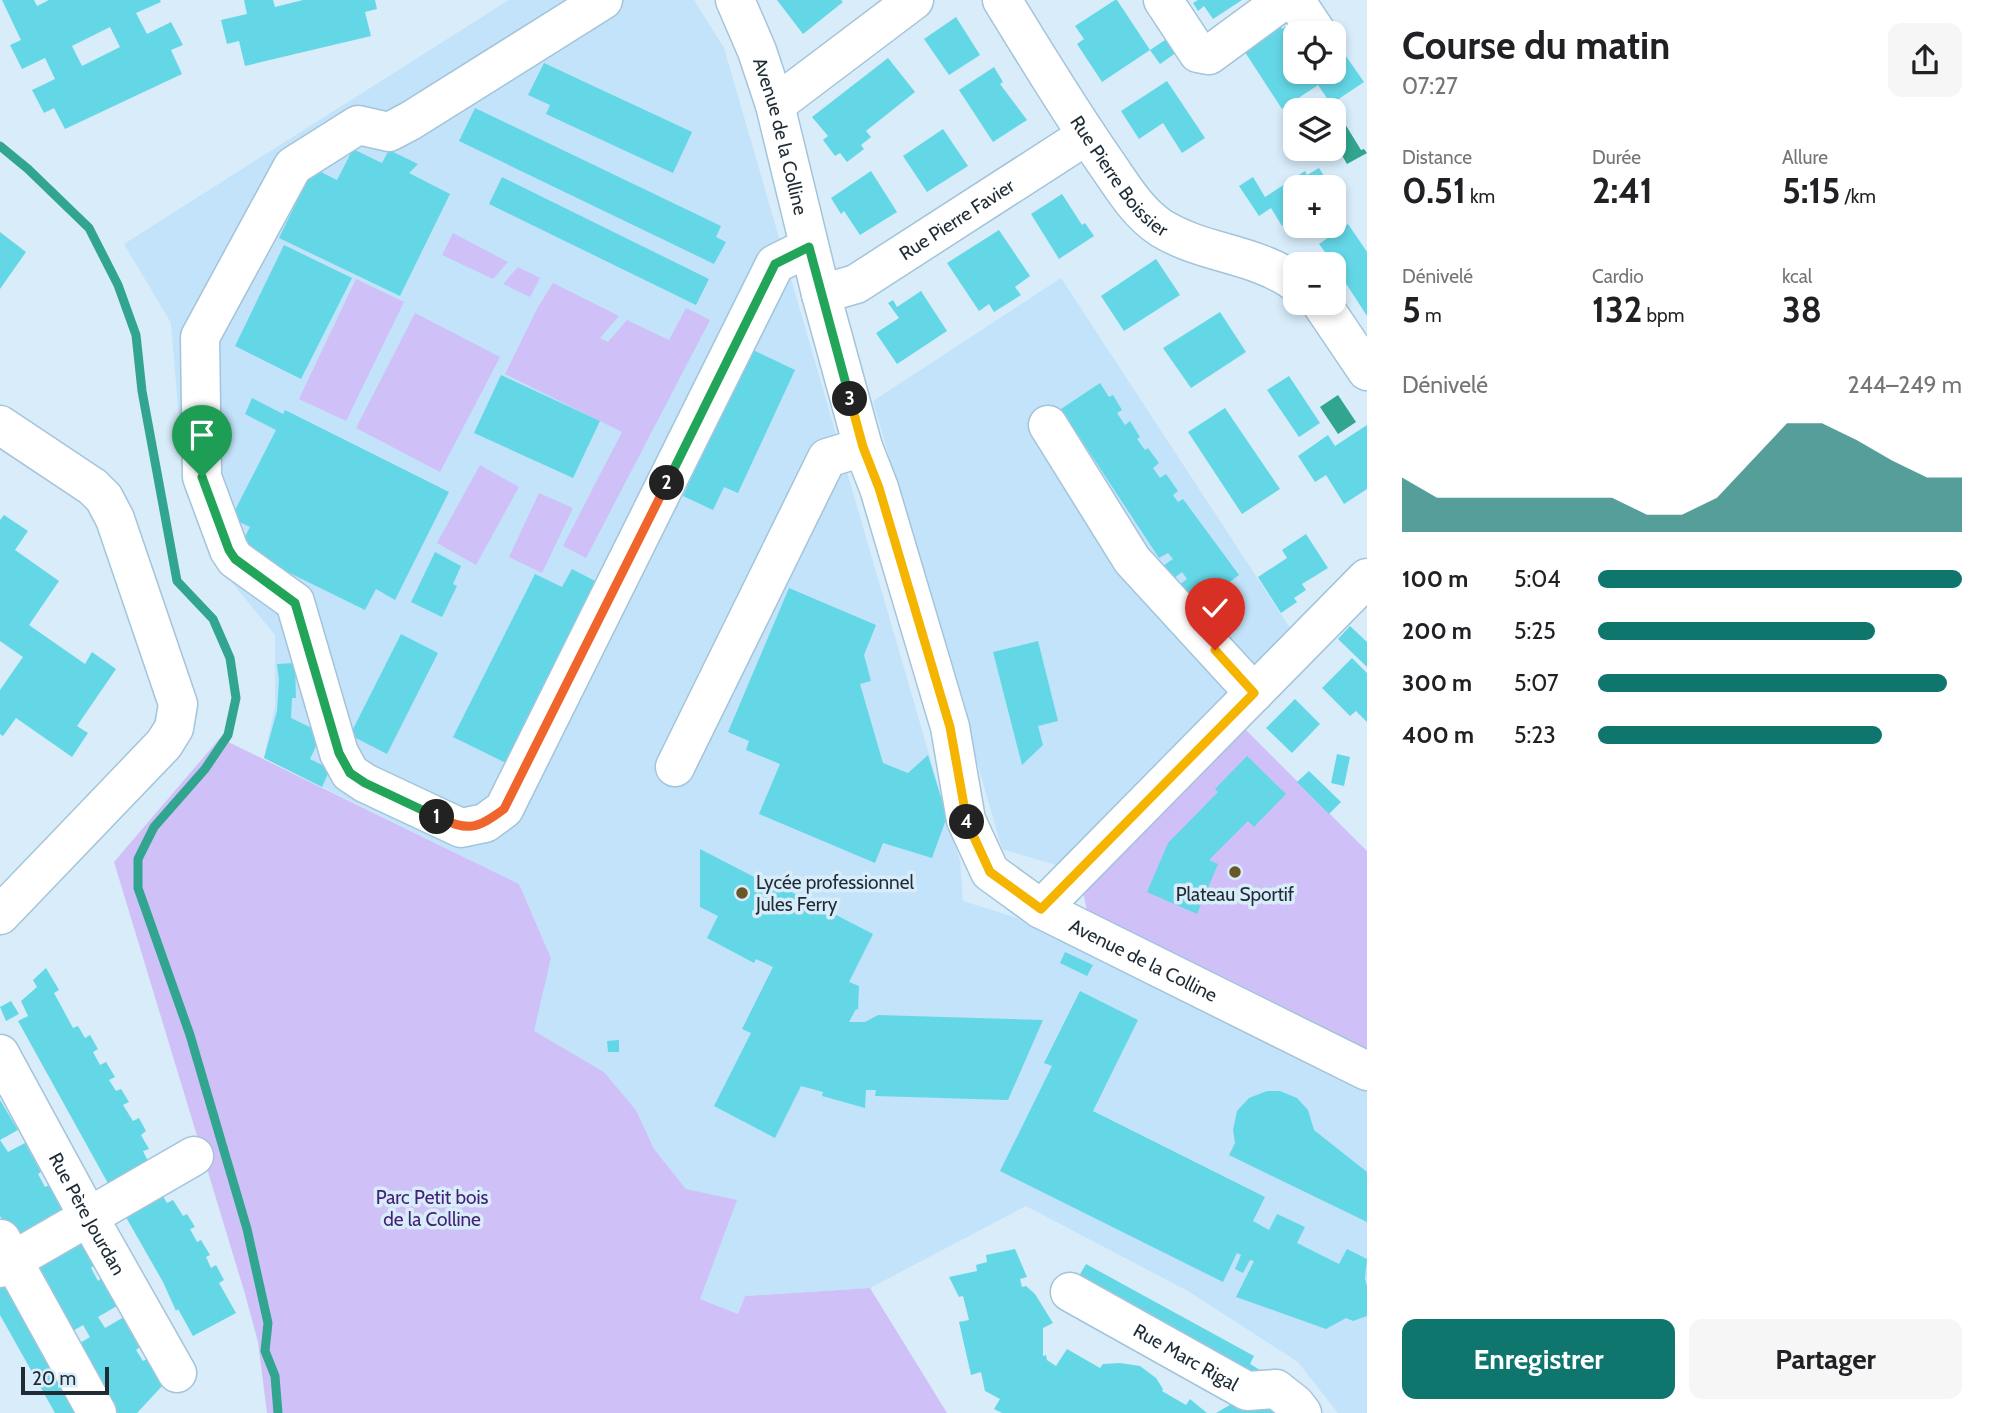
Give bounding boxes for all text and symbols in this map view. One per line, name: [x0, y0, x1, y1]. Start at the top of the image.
map controls: [1283, 21, 1346, 315]
button: locate: [1283, 21, 1346, 84]
text: Course du matin: [1402, 22, 1670, 69]
button: share: [1888, 23, 1962, 97]
street label: Avenue de la Colline: [748, 54, 812, 218]
text: 07:27: [1402, 72, 1458, 100]
button: layers: [1283, 98, 1346, 161]
street label: Rue Pierre Boissier: [1065, 111, 1172, 242]
text: Distance: [1402, 146, 1472, 169]
text: Durée: [1592, 146, 1641, 169]
text: Allure: [1782, 146, 1828, 169]
text: 0.51: [1402, 169, 1466, 212]
text: 2:41: [1592, 169, 1653, 212]
text: 5:15: [1782, 169, 1840, 212]
street label: Rue Pierre Favier: [895, 174, 1019, 265]
button: +: [1283, 175, 1346, 238]
text: km: [1466, 185, 1495, 208]
text: /km: [1840, 185, 1876, 208]
button: −: [1283, 252, 1346, 315]
text: Dénivelé: [1402, 265, 1473, 288]
text: Cardio: [1592, 265, 1644, 288]
text: kcal: [1782, 265, 1812, 288]
text: 5: [1402, 288, 1421, 331]
text: 132: [1592, 288, 1642, 331]
text: 38: [1782, 288, 1822, 331]
text: m: [1421, 304, 1442, 327]
text: bpm: [1642, 304, 1684, 327]
text: Dénivelé: [1402, 371, 1488, 399]
text: 244–249 m: [1847, 371, 1962, 399]
pin: 3: [832, 382, 868, 416]
text: 3: [844, 387, 855, 410]
pin: [172, 405, 232, 477]
icon: arrive: [183, 416, 221, 454]
pin: 2: [650, 466, 684, 500]
text: 2: [661, 471, 672, 494]
text: 100 m: [1402, 565, 1468, 593]
text: 5:04: [1514, 565, 1561, 593]
pin: [1185, 578, 1245, 650]
icon: check: [1196, 589, 1234, 627]
text: 200 m: [1402, 617, 1472, 645]
text: 5:25: [1514, 617, 1556, 645]
text: 300 m: [1402, 669, 1472, 697]
text: 5:07: [1514, 669, 1559, 697]
text: 400 m: [1402, 721, 1474, 749]
text: 5:23: [1514, 721, 1556, 749]
pin: 1: [420, 800, 454, 834]
pin: 4: [950, 804, 984, 840]
text: 1: [433, 805, 440, 828]
text: 4: [961, 810, 972, 833]
marker: Plateau Sportif: [1227, 864, 1243, 880]
place label: Lycée professionnel Jules Ferry: [755, 871, 914, 916]
place label: Plateau Sportif: [1176, 883, 1295, 906]
marker: Lycée professionnel Jules Ferry: [734, 885, 750, 901]
street label: Avenue de la Colline: [1065, 914, 1221, 1007]
street label: Rue Père Jourdan: [44, 1149, 130, 1279]
park label: Parc Petit bois de la Colline: [376, 1186, 488, 1231]
street label: Rue Marc Rigal: [1129, 1319, 1243, 1396]
button: Enregistrer: [1402, 1319, 1675, 1399]
button: Partager: [1689, 1319, 1962, 1399]
scale bar: [21, 1364, 108, 1396]
text: 20 m: [32, 1367, 76, 1390]

